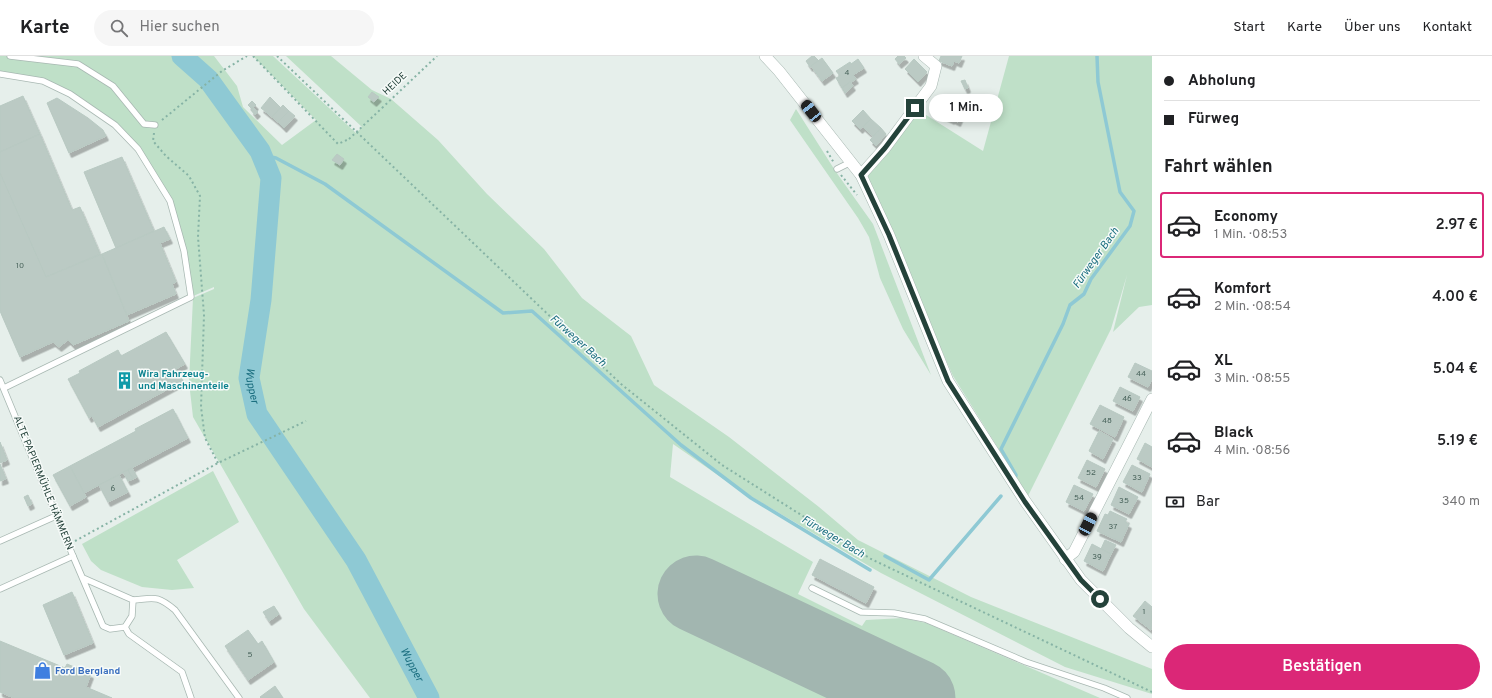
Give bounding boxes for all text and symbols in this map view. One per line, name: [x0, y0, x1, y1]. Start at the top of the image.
search box: [94, 10, 374, 46]
text: Karte: [20, 16, 70, 40]
icon: search: [108, 17, 130, 39]
text: Hier suchen: [140, 18, 220, 37]
text: Start: [1233, 19, 1265, 36]
text: Karte: [1287, 19, 1322, 36]
text: Über uns: [1344, 19, 1401, 36]
text: Kontakt: [1423, 19, 1472, 36]
house number: 4: [845, 68, 850, 78]
street label: HEIDE: [380, 70, 410, 98]
text: Abholung: [1188, 72, 1256, 91]
callout: 1 Min.: [929, 94, 1003, 122]
car: [799, 98, 823, 124]
route end: [906, 99, 924, 117]
text: 1 Min.: [949, 100, 983, 116]
text: Fürweg: [1188, 110, 1239, 129]
text: Fahrt wählen: [1164, 156, 1273, 179]
icon: car: [1166, 207, 1202, 243]
text: Economy: [1214, 208, 1278, 227]
text: 2.97 €: [1436, 216, 1478, 235]
water label: Fürweger Bach: [1070, 225, 1122, 291]
text: 1 Min. · 08:53: [1214, 227, 1287, 243]
house number: 10: [16, 261, 24, 271]
icon: car: [1166, 279, 1202, 315]
text: Komfort: [1214, 280, 1271, 299]
text: 4.00 €: [1432, 288, 1478, 307]
text: 2 Min. · 08:54: [1214, 299, 1291, 315]
water label: Fürweger Bach: [547, 312, 609, 370]
icon: car: [1166, 351, 1202, 387]
text: XL: [1214, 352, 1232, 371]
text: 5.04 €: [1433, 360, 1478, 379]
water label: Wupper: [242, 367, 262, 406]
place label: Wira Fahrzeug- und Maschinenteile: [138, 368, 229, 393]
house number: 44: [1136, 369, 1146, 379]
building icon: Wira Fahrzeug- und Maschinenteile: [115, 370, 135, 390]
text: 3 Min. · 08:55: [1214, 371, 1290, 387]
house number: 46: [1122, 394, 1132, 404]
street label: ALTE PAPIERMÜHLE HÄMMERN: [10, 414, 76, 552]
house number: 48: [1102, 416, 1112, 426]
icon: car: [1166, 423, 1202, 459]
text: Black: [1214, 424, 1254, 443]
text: 5.19 €: [1437, 432, 1478, 451]
text: 4 Min. · 08:56: [1214, 443, 1290, 459]
house number: 52: [1086, 468, 1096, 478]
house number: 33: [1132, 473, 1142, 483]
house number: 6: [111, 484, 116, 494]
icon: cash: [1164, 491, 1186, 513]
house number: 54: [1074, 493, 1084, 503]
text: Bar: [1196, 493, 1220, 512]
text: 340 m: [1442, 494, 1480, 510]
house number: 35: [1119, 496, 1129, 506]
car: [1077, 511, 1099, 537]
water label: Fürweger Bach: [799, 513, 867, 561]
house number: 37: [1109, 522, 1117, 532]
house number: 39: [1092, 552, 1102, 562]
route start: [1091, 590, 1109, 608]
house number: 1: [1143, 607, 1145, 617]
button: Bestätigen: [1164, 644, 1480, 690]
water label: Wupper: [397, 645, 427, 685]
house number: 5: [248, 650, 253, 660]
shop icon: Ford Bergland: [32, 661, 52, 681]
place label: Ford Bergland: [55, 665, 120, 678]

